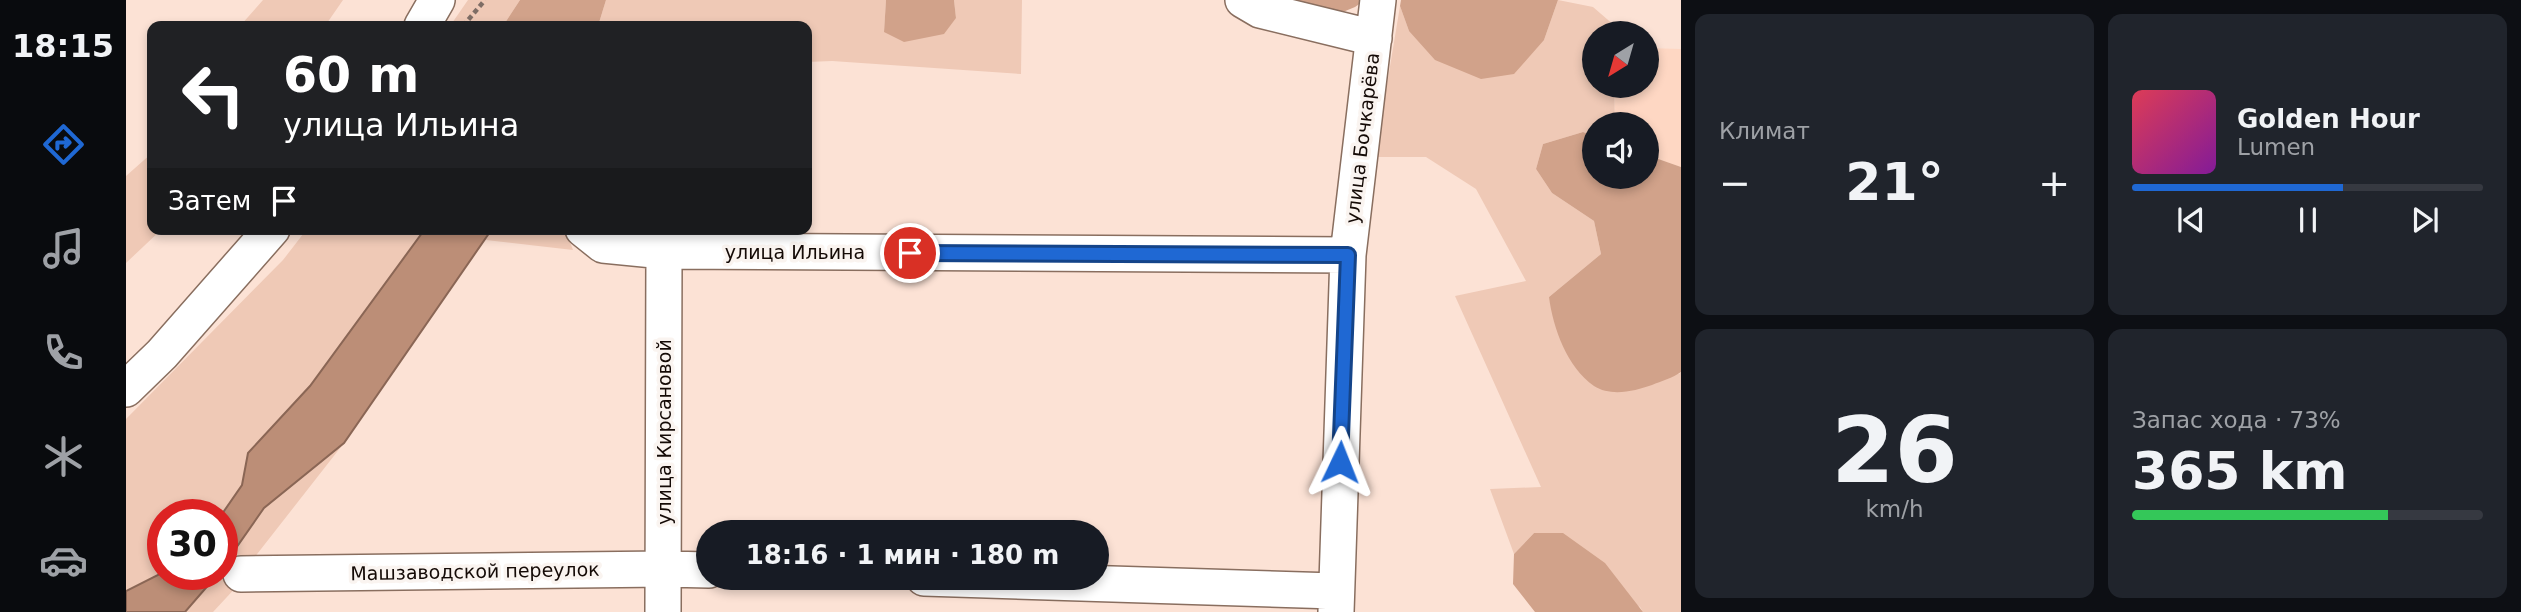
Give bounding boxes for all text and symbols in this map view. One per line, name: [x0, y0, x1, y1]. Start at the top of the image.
north arrow: [1582, 21, 1659, 98]
map controls: [1582, 21, 1659, 189]
text: 18:15: [12, 27, 114, 65]
text: 60 m: [283, 47, 419, 104]
icon: left: [168, 49, 259, 140]
street label: улица Бочкарёва: [1341, 51, 1383, 225]
text: Golden Hour: [2237, 104, 2420, 134]
text: улица Ильина: [283, 106, 519, 144]
button: sound: [1582, 112, 1659, 189]
text: Климат: [1719, 118, 1810, 144]
icon: directions: [39, 120, 88, 169]
text: Lumen: [2237, 134, 2315, 160]
text: 21°: [1845, 152, 1944, 212]
text: −: [1719, 161, 1751, 205]
text: +: [2038, 161, 2070, 205]
icon: arrive: [265, 182, 303, 220]
text: Затем: [168, 186, 251, 216]
icon: previous: [2172, 201, 2210, 239]
icon: pause: [2289, 201, 2327, 239]
icon: next: [2406, 201, 2444, 239]
pin: [880, 223, 940, 283]
icon: music: [39, 224, 88, 273]
icon: arrive: [891, 234, 929, 272]
street label: улица Ильина: [725, 241, 865, 263]
icon: phone: [39, 328, 88, 377]
street label: улица Кирсановой: [653, 339, 675, 525]
text: 26: [1831, 398, 1958, 503]
text: Запас хода · 73%: [2132, 407, 2341, 433]
position arrow: [1303, 425, 1377, 499]
icon: climate: [39, 432, 88, 481]
text: 365 km: [2132, 441, 2347, 501]
text: km/h: [1865, 496, 1924, 522]
speed limit sign: 30: [147, 499, 238, 590]
icon: car: [39, 536, 88, 585]
text: 18:16 · 1 мин · 180 m: [746, 540, 1059, 570]
street label: Машзаводской переулок: [350, 558, 600, 584]

